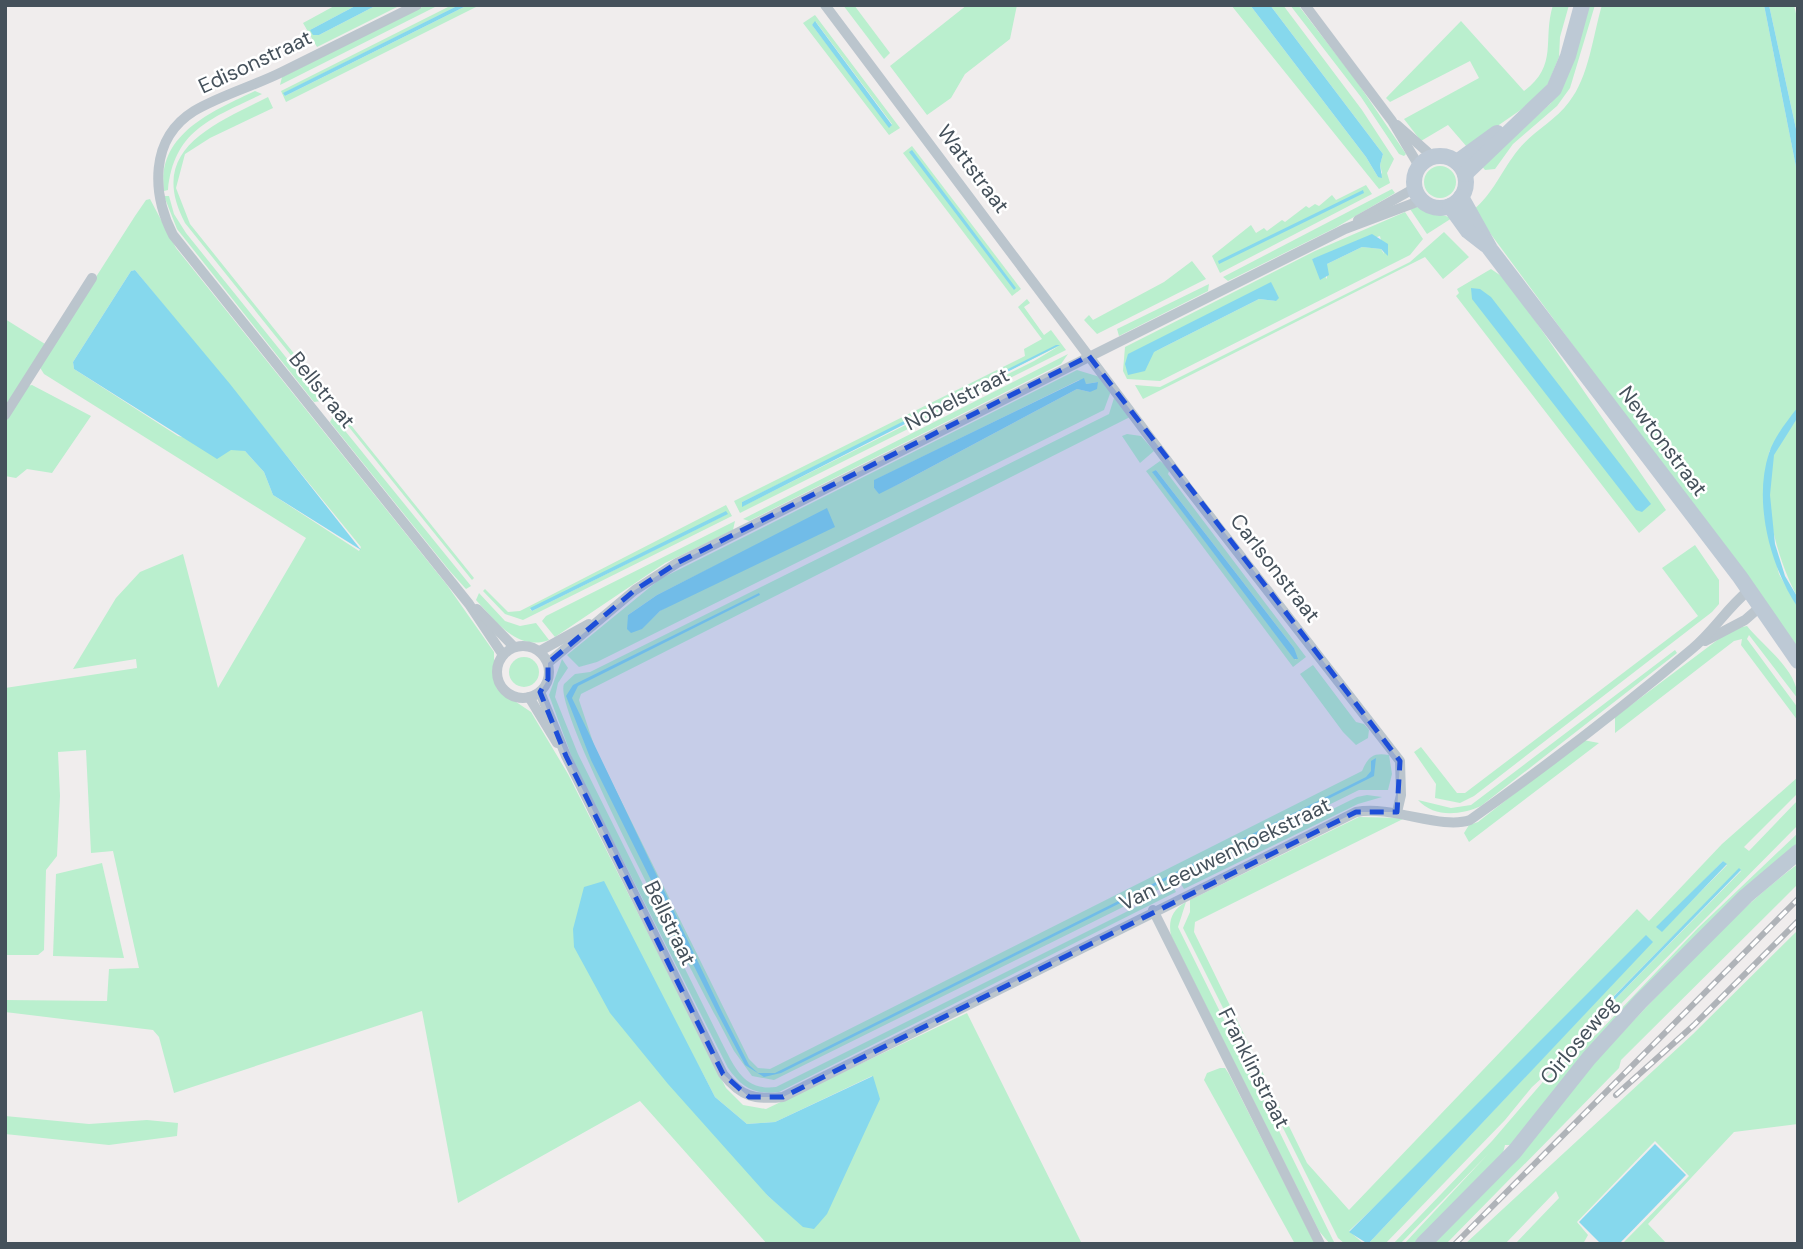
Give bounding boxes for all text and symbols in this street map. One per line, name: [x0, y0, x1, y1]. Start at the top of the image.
street label: Edisonstraat: [194, 24, 316, 100]
street label: Wattstraat: [931, 119, 1015, 219]
street label: Bellstraat: [283, 346, 361, 434]
street label: Nobelstraat: [900, 361, 1014, 437]
street label: Newtonstraat: [1612, 380, 1714, 502]
street label: Carlsonstraat: [1224, 508, 1326, 628]
street label: Van Leeuwenhoekstraat: [1115, 791, 1335, 917]
street label: Bellstraat: [638, 876, 702, 970]
street label: Oirloseweg: [1534, 990, 1624, 1090]
street label: Franklinstraat: [1212, 1003, 1296, 1133]

